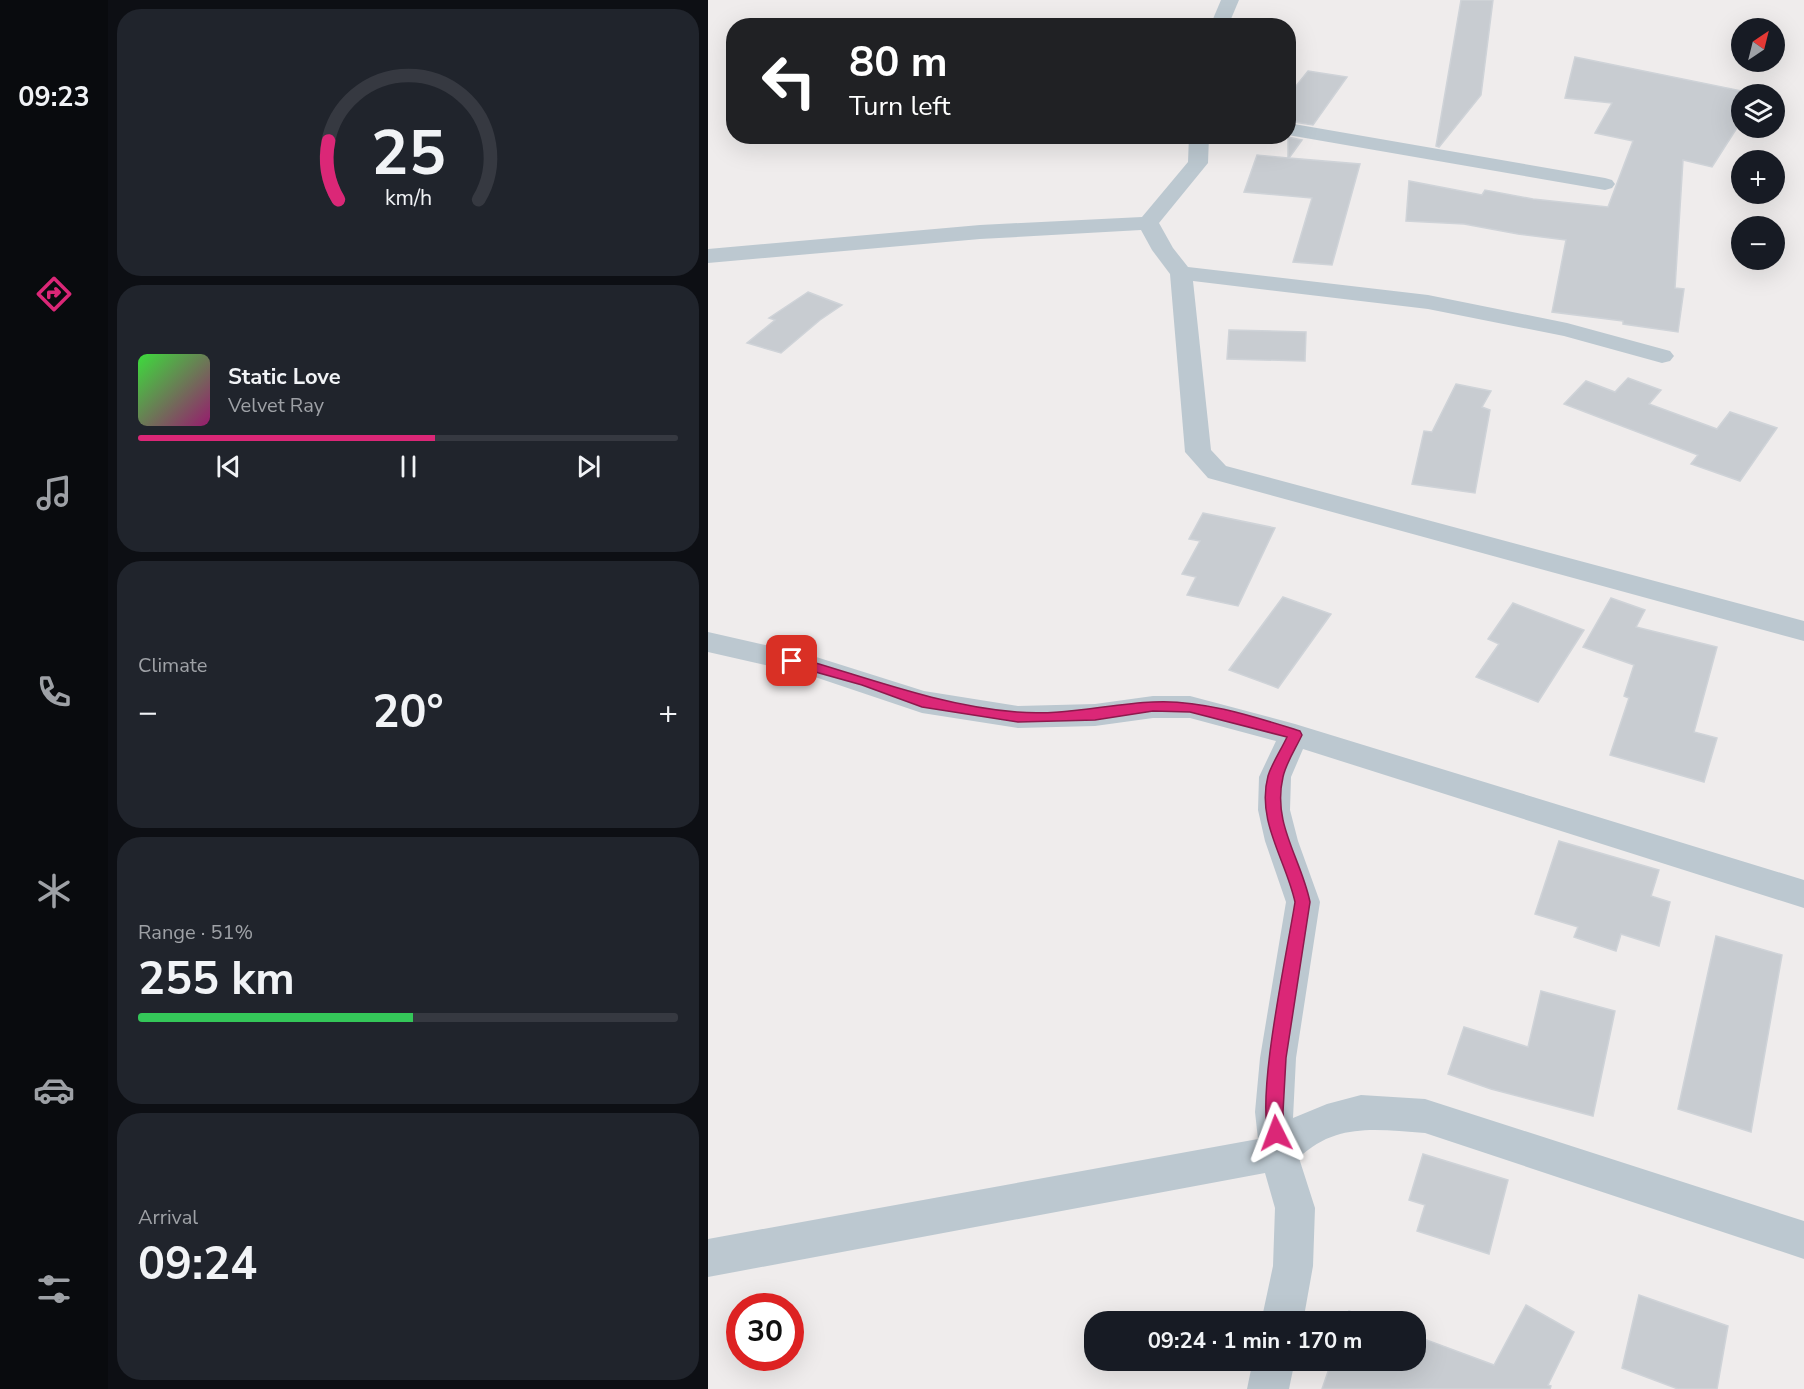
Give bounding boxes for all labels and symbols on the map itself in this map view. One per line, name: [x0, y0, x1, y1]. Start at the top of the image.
north arrow: [1731, 18, 1785, 72]
pin: [766, 635, 817, 686]
position arrow: [1244, 1101, 1308, 1165]
speed limit sign: 30: [726, 1293, 804, 1371]

